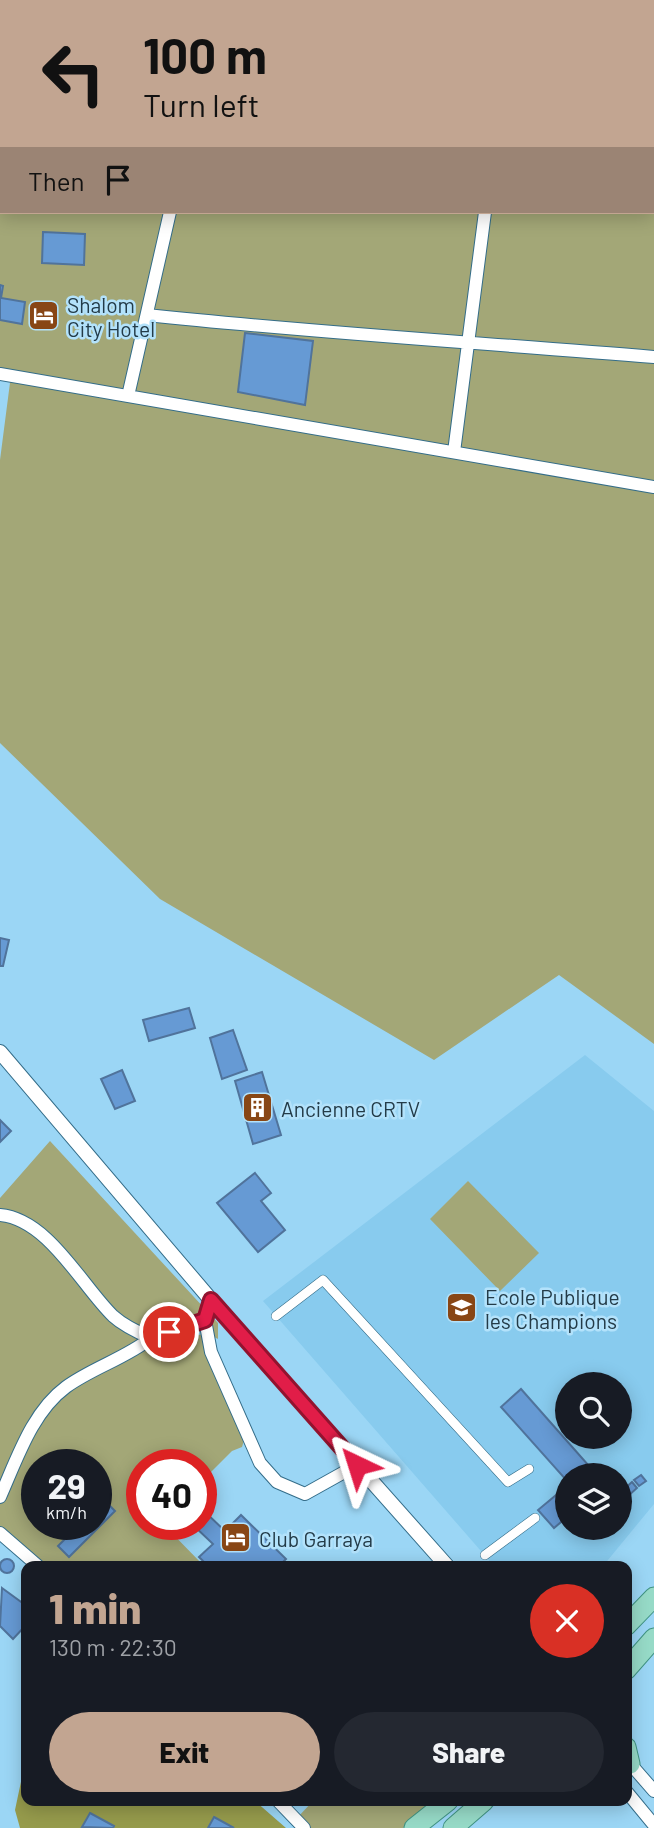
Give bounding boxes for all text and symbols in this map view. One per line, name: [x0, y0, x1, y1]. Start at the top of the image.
text: 100 m: [143, 25, 267, 84]
icon: left: [28, 28, 119, 119]
text: Turn left: [143, 85, 260, 123]
icon: arrive: [99, 161, 137, 199]
text: Then: [28, 165, 85, 196]
place label: Shalom City Hotel: [67, 292, 155, 341]
hotel icon: Shalom City Hotel: [27, 299, 61, 333]
building icon: Ancienne CRTV: [241, 1091, 275, 1125]
place label: Ancienne CRTV: [281, 1096, 420, 1121]
place label: Ecole Publique les Champions: [485, 1284, 620, 1333]
school or university icon: Ecole Publique les Champions: [445, 1291, 479, 1325]
pin: [139, 1302, 199, 1362]
icon: arrive: [150, 1313, 188, 1351]
map controls: [555, 1372, 632, 1540]
button: search: [555, 1372, 632, 1449]
position arrow: [320, 1428, 394, 1502]
speed limit sign: 40: [126, 1449, 217, 1540]
button: layers: [555, 1463, 632, 1540]
text: 29: [47, 1464, 86, 1506]
text: km/h: [46, 1501, 87, 1523]
hotel icon: Club Garraya: [219, 1521, 253, 1555]
place label: Club Garraya: [259, 1526, 373, 1551]
text: 1 min: [49, 1582, 141, 1632]
button: close: [530, 1584, 604, 1658]
text: 130 m · 22:30: [49, 1633, 177, 1661]
button: Exit: [49, 1712, 320, 1792]
button: Share: [334, 1712, 604, 1792]

